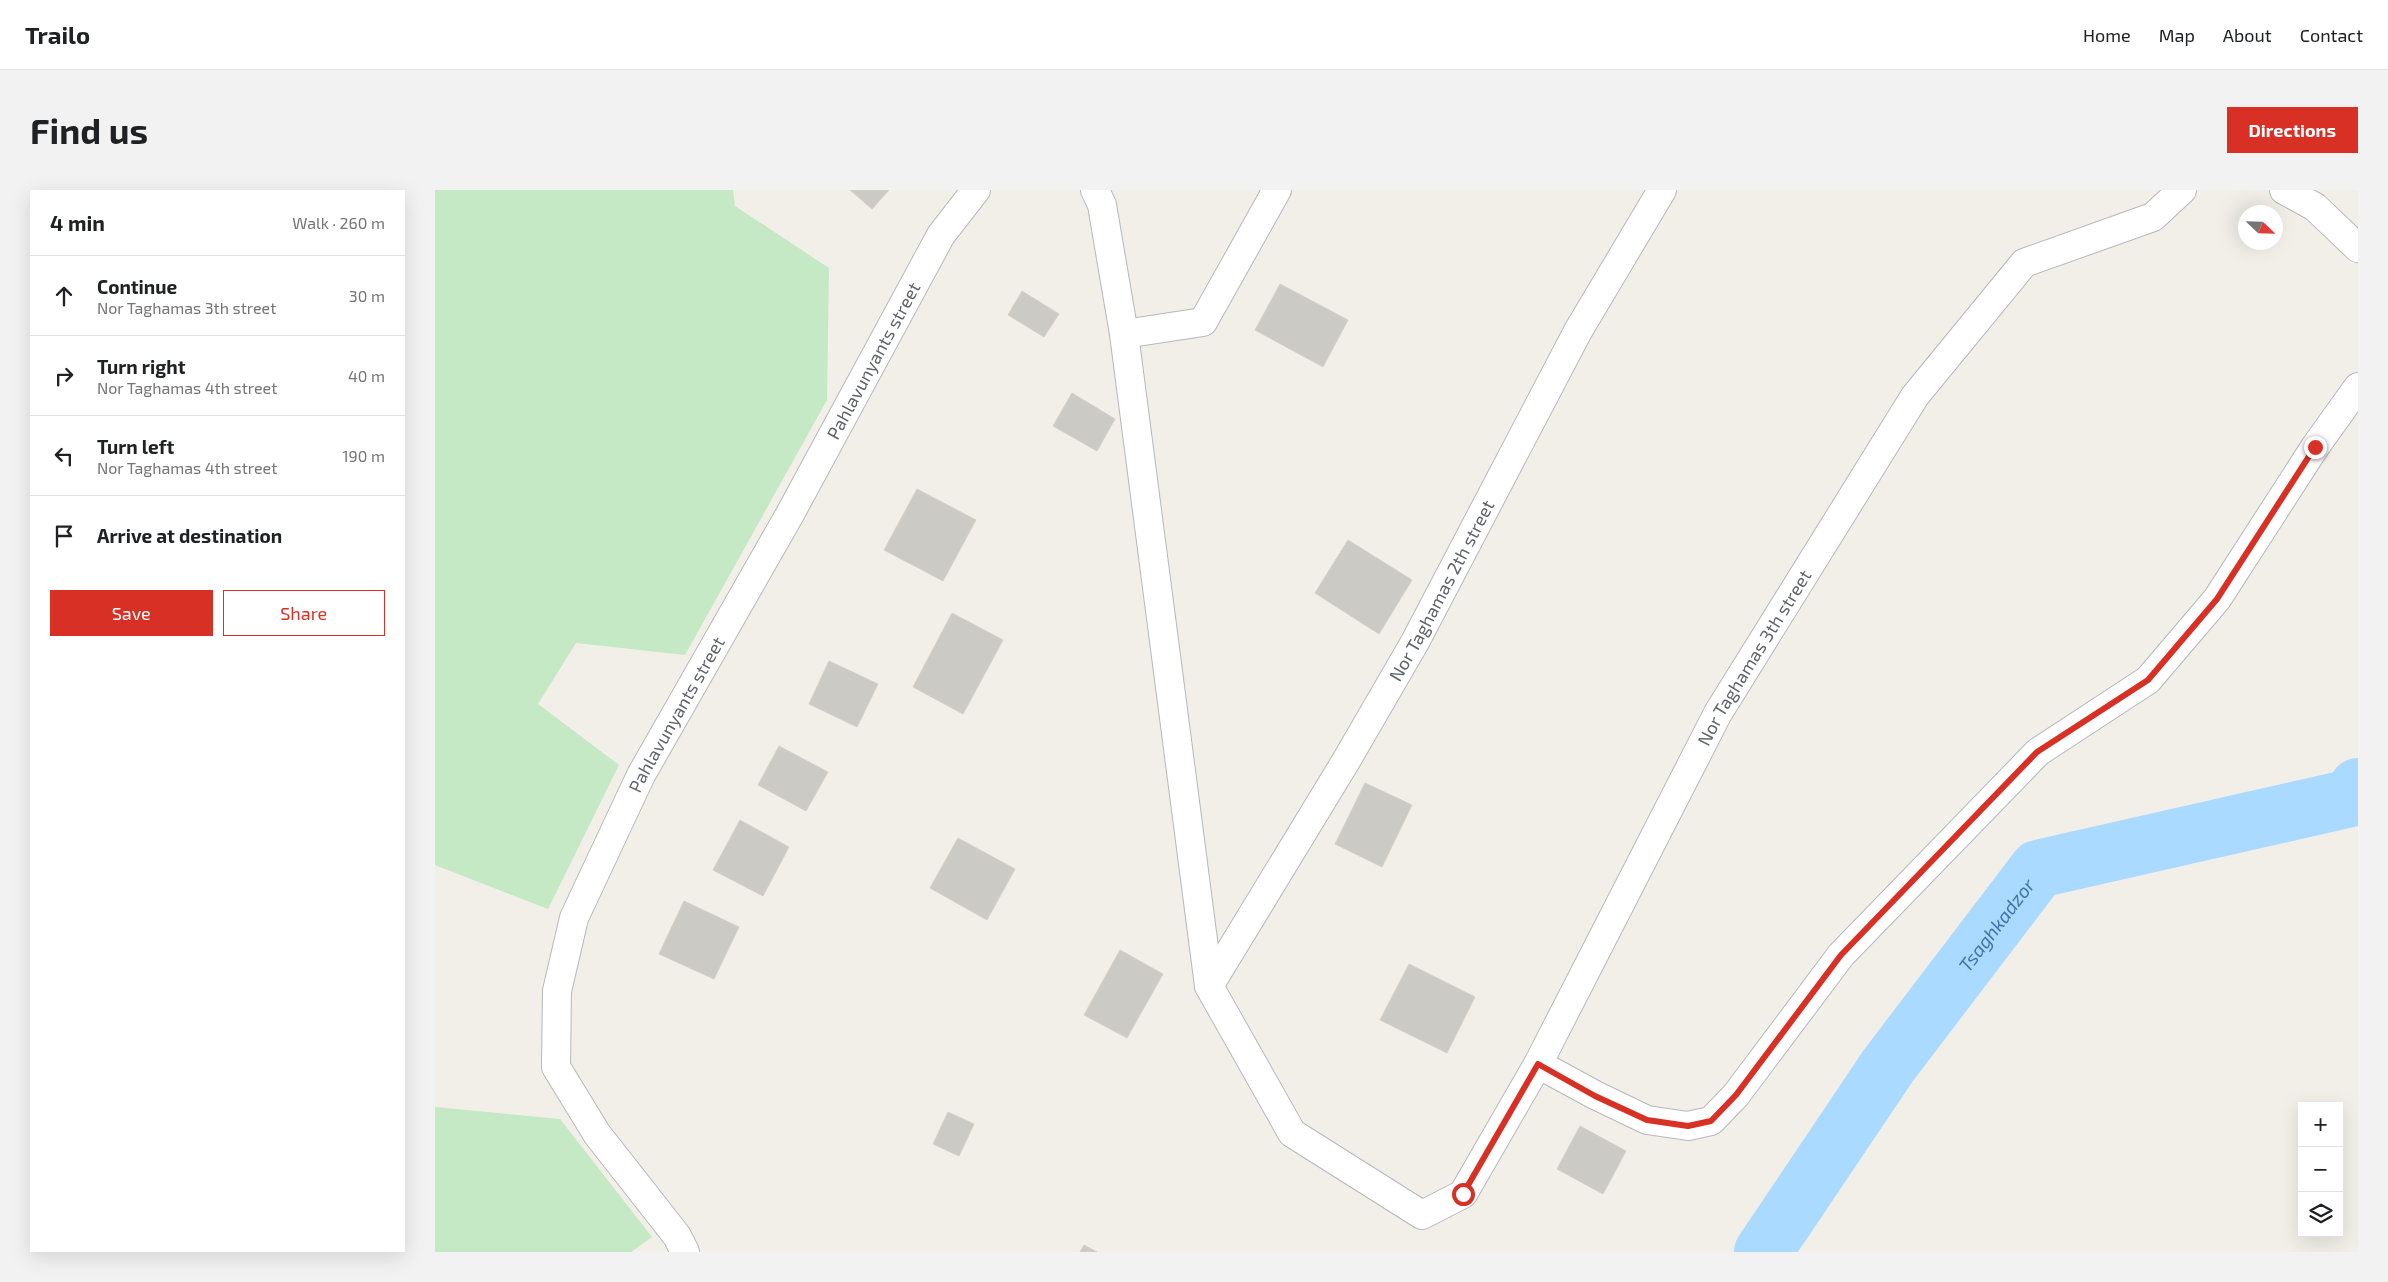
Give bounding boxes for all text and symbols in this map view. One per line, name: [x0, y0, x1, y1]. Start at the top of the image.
text: Trailo: [25, 20, 90, 49]
text: Home: [2083, 24, 2131, 46]
text: Map: [2159, 24, 2195, 46]
text: About: [2223, 24, 2272, 46]
text: Contact: [2300, 24, 2363, 46]
button: Directions: [2227, 107, 2358, 153]
text: Find us: [30, 109, 148, 151]
north arrow: [2238, 205, 2283, 250]
text: 4 min: [50, 210, 105, 235]
text: Walk · 260 m: [292, 213, 385, 232]
text: Continue: [97, 275, 177, 298]
street label: Pahlavunyants street: [822, 278, 925, 443]
icon: ahead: [50, 282, 78, 310]
text: 30 m: [349, 286, 385, 305]
text: Nor Taghamas 3th street: [97, 298, 276, 317]
text: Turn right: [97, 355, 185, 378]
icon: right: [50, 362, 78, 390]
text: 40 m: [348, 366, 385, 385]
text: Nor Taghamas 4th street: [97, 378, 277, 397]
text: Turn left: [97, 435, 174, 458]
route end: [2304, 436, 2327, 459]
icon: left: [50, 442, 78, 470]
text: 190 m: [342, 446, 385, 465]
text: Nor Taghamas 4th street: [97, 458, 277, 477]
street label: Nor Taghamas 2th street: [1384, 496, 1499, 685]
icon: arrive: [50, 522, 78, 550]
text: Arrive at destination: [97, 524, 282, 547]
street label: Nor Taghamas 3th street: [1692, 565, 1816, 749]
button: Save: [50, 590, 213, 636]
button: Share: [223, 590, 385, 636]
street label: Pahlavunyants street: [624, 632, 729, 796]
water label: Tsaghkadzor: [1953, 873, 2039, 976]
map controls: [2298, 1102, 2343, 1237]
button: +: [2298, 1102, 2343, 1147]
button: −: [2298, 1147, 2343, 1192]
route start: [1452, 1183, 1475, 1206]
button: layers: [2298, 1192, 2343, 1237]

